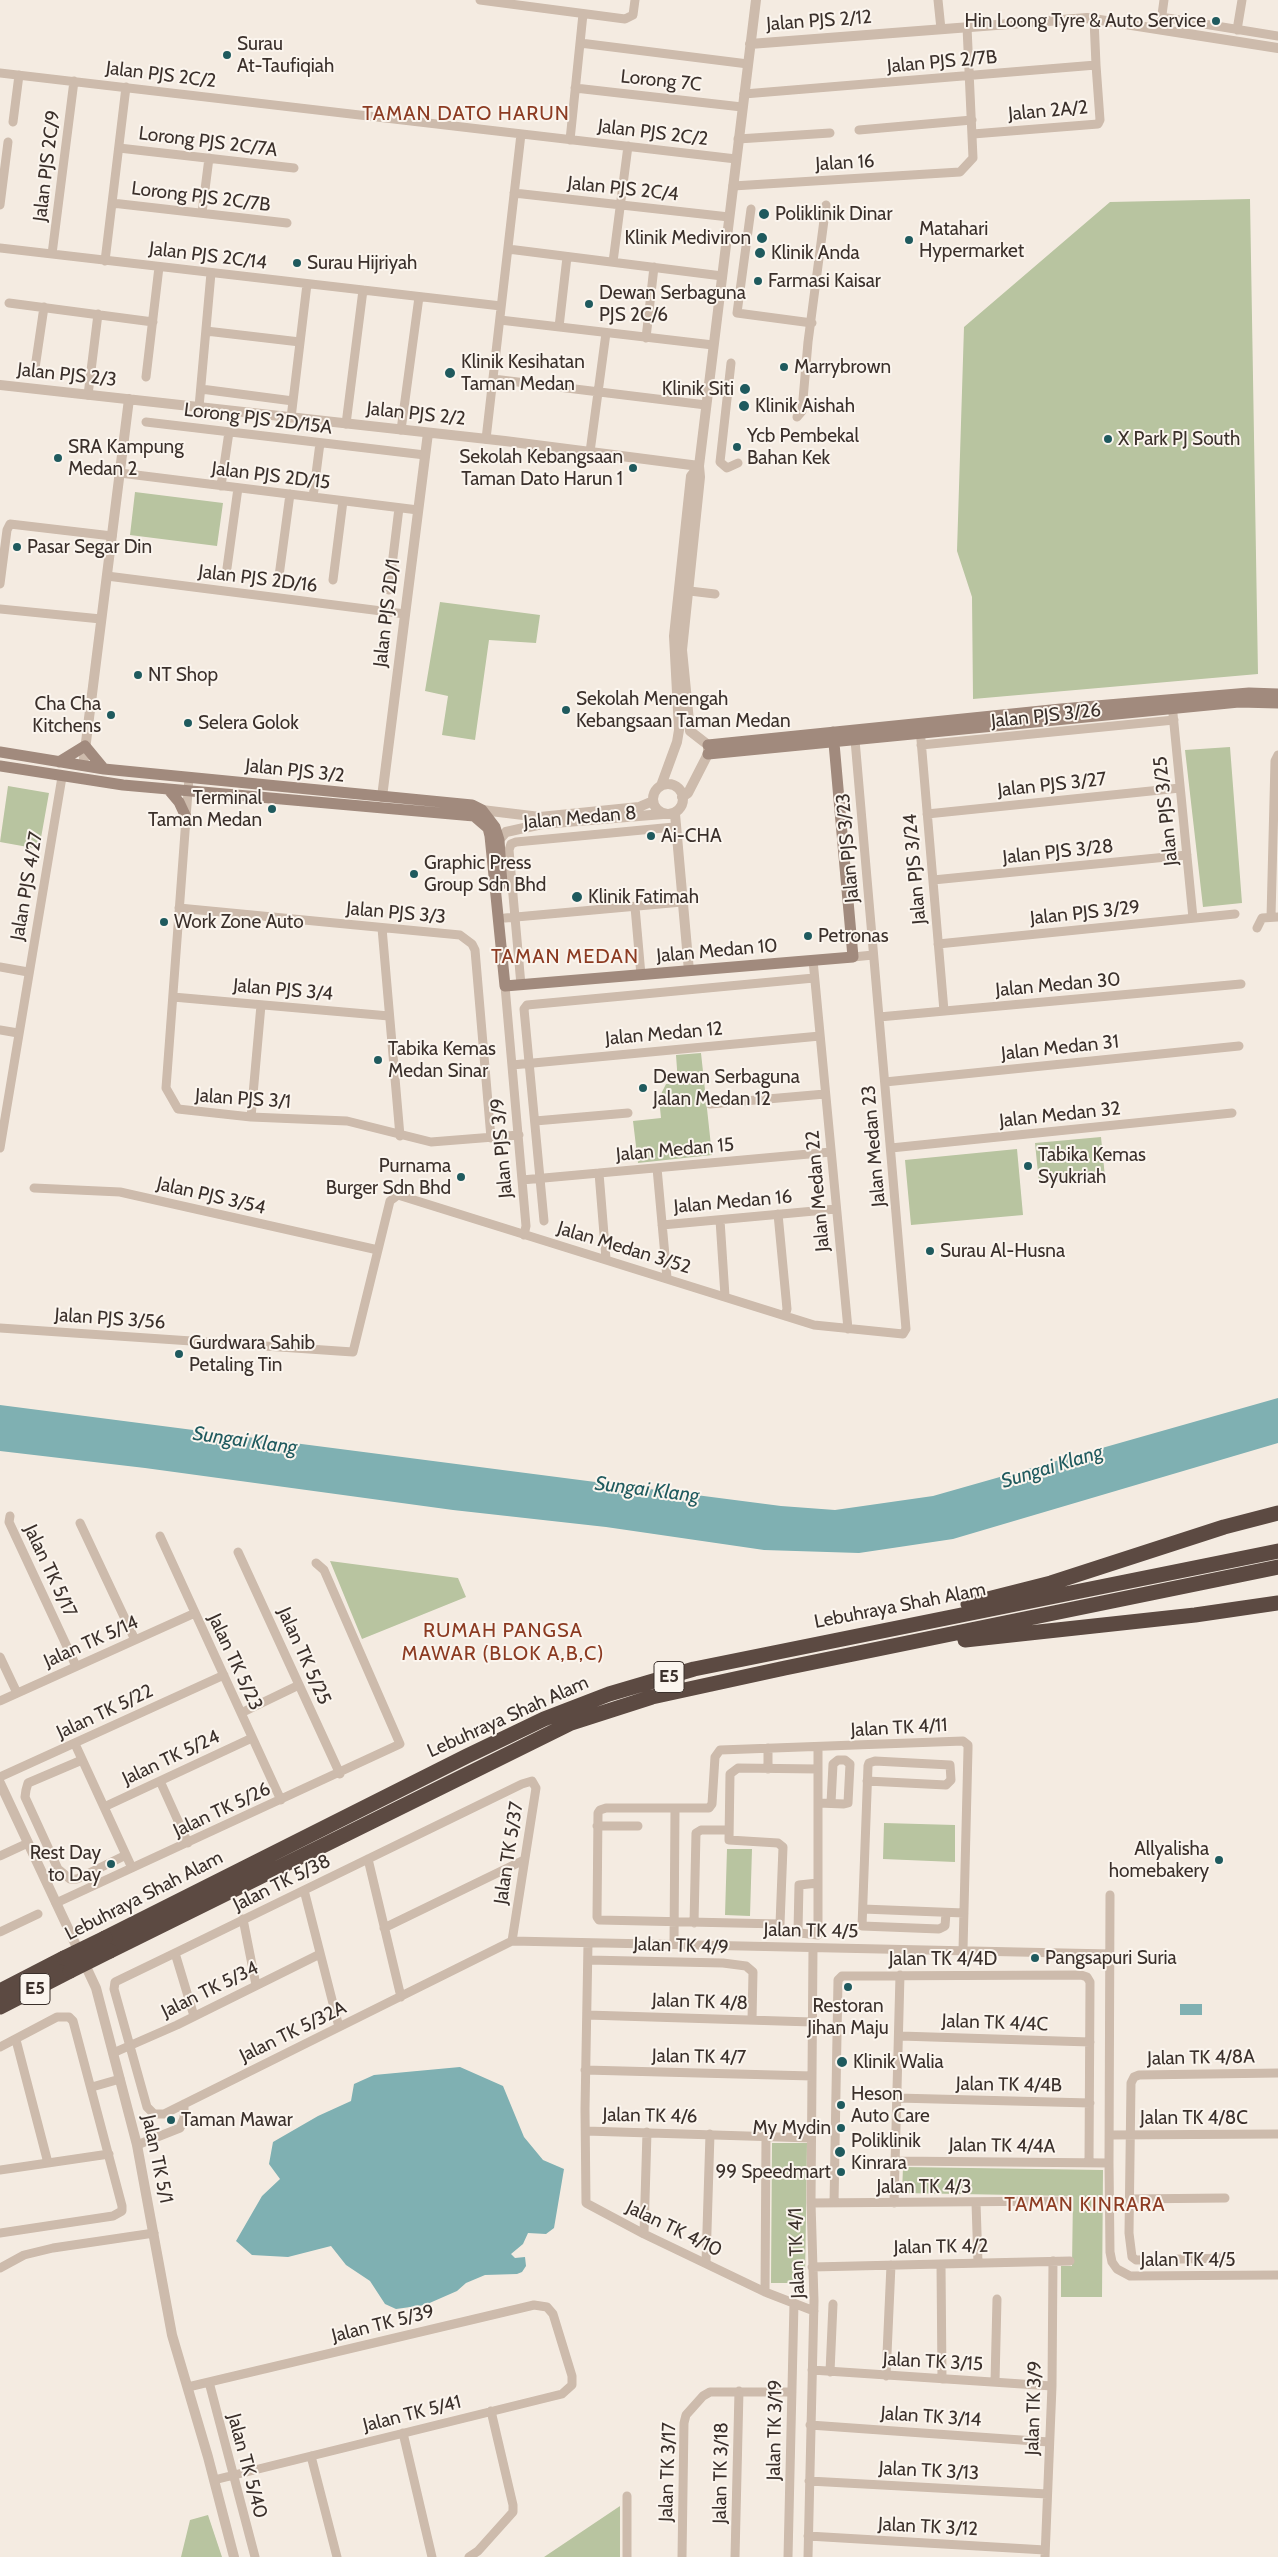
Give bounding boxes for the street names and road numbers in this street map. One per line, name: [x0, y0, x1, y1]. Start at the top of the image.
street label: Jalan PJS 2/12: [766, 6, 872, 36]
street label: Jalan PJS 2/7B: [886, 46, 998, 78]
street label: Jalan PJS 2C/2: [104, 57, 218, 93]
street label: Lorong 7C: [619, 65, 703, 97]
street label: Jalan 2A/2: [1007, 96, 1089, 126]
street label: Jalan PJS 2C/9: [29, 109, 65, 223]
street label: Jalan PJS 2C/2: [596, 115, 710, 151]
street label: Lorong PJS 2C/7A: [137, 122, 279, 162]
street label: Jalan 16: [815, 150, 875, 176]
street label: Jalan PJS 2C/4: [566, 172, 680, 206]
street label: Lorong PJS 2C/7B: [130, 177, 272, 217]
street label: Jalan PJS 2C/14: [148, 237, 268, 275]
street label: Jalan PJS 2/3: [16, 358, 118, 392]
street label: Jalan PJS 2/2: [365, 397, 467, 431]
street label: Lorong PJS 2D/15A: [183, 399, 333, 439]
street label: Jalan PJS 2D/15: [210, 457, 332, 495]
street label: Jalan PJS 2D/1: [369, 557, 405, 669]
street label: Jalan PJS 2D/16: [197, 560, 319, 598]
street label: Jalan PJS 3/26: [990, 699, 1102, 733]
street label: Jalan PJS 3/2: [244, 754, 346, 788]
street label: Jalan PJS 3/25: [1149, 755, 1183, 867]
street label: Jalan PJS 3/27: [996, 768, 1108, 802]
street label: Jalan PJS 3/23: [832, 792, 864, 904]
street label: Jalan Medan 8: [523, 802, 637, 834]
street label: Jalan PJS 3/24: [899, 813, 931, 925]
street label: Jalan PJS 4/27: [6, 830, 48, 942]
street label: Jalan PJS 3/28: [1001, 835, 1115, 869]
street label: Jalan PJS 3/29: [1029, 896, 1141, 930]
street label: Jalan PJS 3/3: [345, 897, 447, 929]
street label: Jalan Medan 10: [656, 934, 778, 968]
street label: Jalan Medan 30: [995, 968, 1121, 1002]
street label: Jalan PJS 3/4: [232, 974, 334, 1006]
street label: Jalan Medan 12: [604, 1018, 724, 1050]
street label: Jalan Medan 31: [1000, 1030, 1120, 1066]
street label: Jalan PJS 3/1: [194, 1084, 292, 1114]
street label: Jalan Medan 23: [857, 1084, 891, 1208]
street label: Jalan PJS 3/9: [486, 1097, 518, 1199]
street label: Jalan Medan 32: [998, 1097, 1122, 1133]
street label: Jalan Medan 22: [801, 1129, 835, 1253]
street label: Jalan Medan 15: [615, 1133, 735, 1167]
street label: Jalan PJS 3/54: [154, 1172, 268, 1220]
street label: Jalan Medan 16: [673, 1185, 793, 1219]
street label: Jalan Medan 3/52: [554, 1217, 694, 1279]
street label: Jalan PJS 3/56: [54, 1304, 166, 1334]
street label: Jalan TK 5/17: [19, 1521, 81, 1621]
street label: Lebuhraya Shah Alam: [812, 1578, 988, 1634]
street label: Jalan TK 5/25: [272, 1604, 336, 1708]
street label: Jalan TK 5/23: [203, 1610, 267, 1714]
street label: Jalan TK 5/14: [40, 1611, 142, 1673]
road number: E5: [654, 1661, 684, 1692]
street label: Lebuhraya Shah Alam: [424, 1671, 592, 1763]
street label: Jalan TK 5/22: [53, 1680, 157, 1744]
street label: Jalan TK 4/11: [850, 1714, 948, 1742]
street label: Jalan TK 5/24: [119, 1726, 223, 1790]
street label: Jalan TK 5/26: [170, 1778, 274, 1842]
street label: Jalan TK 5/37: [490, 1800, 528, 1906]
street label: Lebuhraya Shah Alam: [61, 1846, 227, 1946]
street label: Jalan TK 5/38: [230, 1850, 334, 1916]
street label: Jalan TK 4/5: [763, 1919, 859, 1943]
street label: Jalan TK 4/9: [633, 1933, 729, 1959]
street label: Jalan TK 4/4D: [889, 1948, 997, 1970]
street label: Jalan TK 5/34: [158, 1957, 262, 2023]
road number: E5: [20, 1974, 50, 2005]
street label: Jalan TK 4/8: [652, 1989, 748, 2015]
street label: Jalan TK 5/32A: [236, 1996, 350, 2068]
street label: Jalan TK 4/4C: [941, 2010, 1049, 2036]
street label: Jalan TK 4/7: [652, 2045, 746, 2069]
street label: Jalan TK 4/8A: [1147, 2046, 1255, 2070]
street label: Jalan TK 4/4B: [956, 2073, 1062, 2097]
street label: Jalan TK 4/6: [602, 2104, 698, 2128]
street label: Jalan TK 4/8C: [1140, 2107, 1248, 2129]
street label: Jalan TK 5/1: [136, 2113, 178, 2205]
street label: Jalan TK 4/4A: [949, 2134, 1055, 2158]
street label: Jalan TK 4/3: [877, 2176, 971, 2198]
street label: Jalan TK 4/10: [622, 2196, 726, 2262]
street label: Jalan TK 4/1: [784, 2207, 810, 2299]
street label: Jalan TK 4/2: [894, 2235, 988, 2259]
street label: Jalan TK 4/5: [1141, 2249, 1235, 2271]
street label: Jalan TK 5/39: [329, 2300, 437, 2348]
street label: Jalan TK 3/15: [882, 2348, 984, 2376]
street label: Jalan TK 3/9: [1021, 2360, 1047, 2456]
street label: Jalan TK 3/19: [763, 2379, 787, 2481]
street label: Jalan TK 5/41: [361, 2391, 463, 2437]
street label: Jalan TK 3/14: [880, 2402, 982, 2432]
street label: Jalan TK 5/40: [222, 2411, 272, 2521]
street label: Jalan TK 3/17: [655, 2422, 681, 2522]
street label: Jalan TK 3/18: [709, 2422, 733, 2524]
street label: Jalan TK 3/13: [878, 2457, 980, 2485]
street label: Jalan TK 3/12: [877, 2513, 979, 2541]

